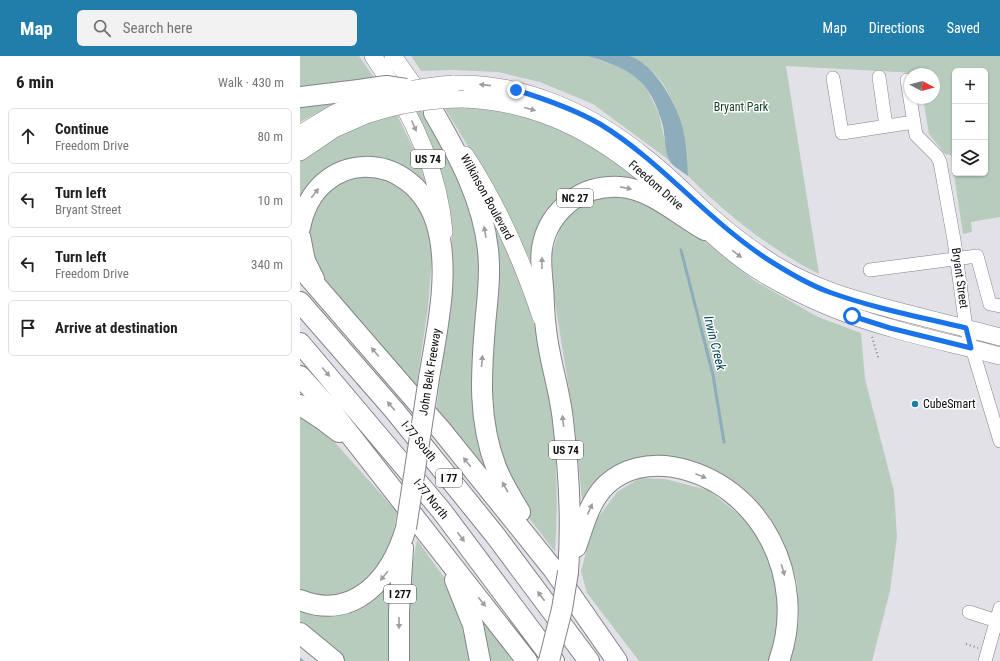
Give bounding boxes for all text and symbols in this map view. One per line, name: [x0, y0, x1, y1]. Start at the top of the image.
search box: [77, 10, 357, 46]
text: Map: [20, 17, 53, 40]
icon: search: [91, 17, 113, 39]
text: Search here: [123, 19, 193, 37]
text: Map: [823, 20, 847, 36]
text: Directions: [869, 20, 925, 36]
text: Saved: [947, 20, 980, 36]
north arrow: [904, 68, 940, 104]
map controls: [952, 68, 988, 176]
button: +: [952, 68, 988, 104]
text: 6 min: [16, 72, 54, 92]
text: Walk · 430 m: [218, 75, 284, 90]
one-way arrow: [479, 81, 491, 88]
route end: [507, 81, 525, 99]
park label: Bryant Park: [714, 100, 769, 114]
button: −: [952, 104, 988, 140]
one-way arrow: [524, 107, 536, 113]
text: Continue: [55, 120, 109, 138]
one-way arrow: [411, 120, 417, 131]
icon: ahead: [17, 125, 39, 147]
text: 80 m: [257, 129, 283, 144]
text: Freedom Drive: [55, 138, 129, 153]
button: layers: [952, 140, 988, 176]
road number: US 74: [411, 150, 445, 168]
street label: Wilkinson Boulevard: [458, 152, 516, 242]
street label: Freedom Drive: [626, 157, 687, 213]
text: Turn left: [55, 184, 106, 202]
one-way arrow: [619, 185, 632, 191]
one-way arrow: [311, 187, 320, 198]
icon: left: [17, 189, 39, 211]
road number: NC 27: [557, 189, 593, 207]
text: 10 m: [257, 193, 283, 208]
text: Bryant Street: [55, 202, 121, 217]
one-way arrow: [482, 225, 488, 238]
street label: Bryant Street: [949, 247, 971, 310]
text: Turn left: [55, 248, 106, 266]
one-way arrow: [731, 249, 742, 258]
icon: left: [17, 253, 39, 275]
one-way arrow: [539, 256, 545, 269]
text: 340 m: [251, 257, 283, 272]
text: Freedom Drive: [55, 266, 129, 281]
route start: [843, 307, 861, 325]
water label: Irwin Creek: [701, 314, 729, 372]
icon: arrive: [17, 317, 39, 339]
text: Arrive at destination: [55, 319, 178, 337]
street label: John Belk Freeway: [416, 327, 444, 417]
one-way arrow: [370, 347, 379, 357]
one-way arrow: [479, 355, 486, 367]
one-way arrow: [321, 367, 330, 378]
place label: CubeSmart: [923, 397, 976, 411]
marker: CubeSmart: [910, 399, 920, 409]
one-way arrow: [386, 401, 395, 412]
one-way arrow: [560, 415, 566, 427]
street label: I-77 South: [398, 418, 440, 464]
road number: US 74: [549, 441, 583, 459]
one-way arrow: [463, 457, 472, 468]
road number: I 77: [436, 469, 462, 487]
one-way arrow: [695, 473, 707, 479]
street label: I-77 North: [411, 476, 451, 522]
one-way arrow: [502, 481, 509, 493]
one-way arrow: [587, 503, 593, 514]
one-way arrow: [457, 532, 466, 543]
one-way arrow: [780, 564, 786, 576]
one-way arrow: [379, 570, 388, 581]
road number: I 277: [384, 585, 416, 603]
one-way arrow: [537, 590, 545, 601]
one-way arrow: [477, 597, 486, 608]
one-way arrow: [396, 617, 402, 630]

